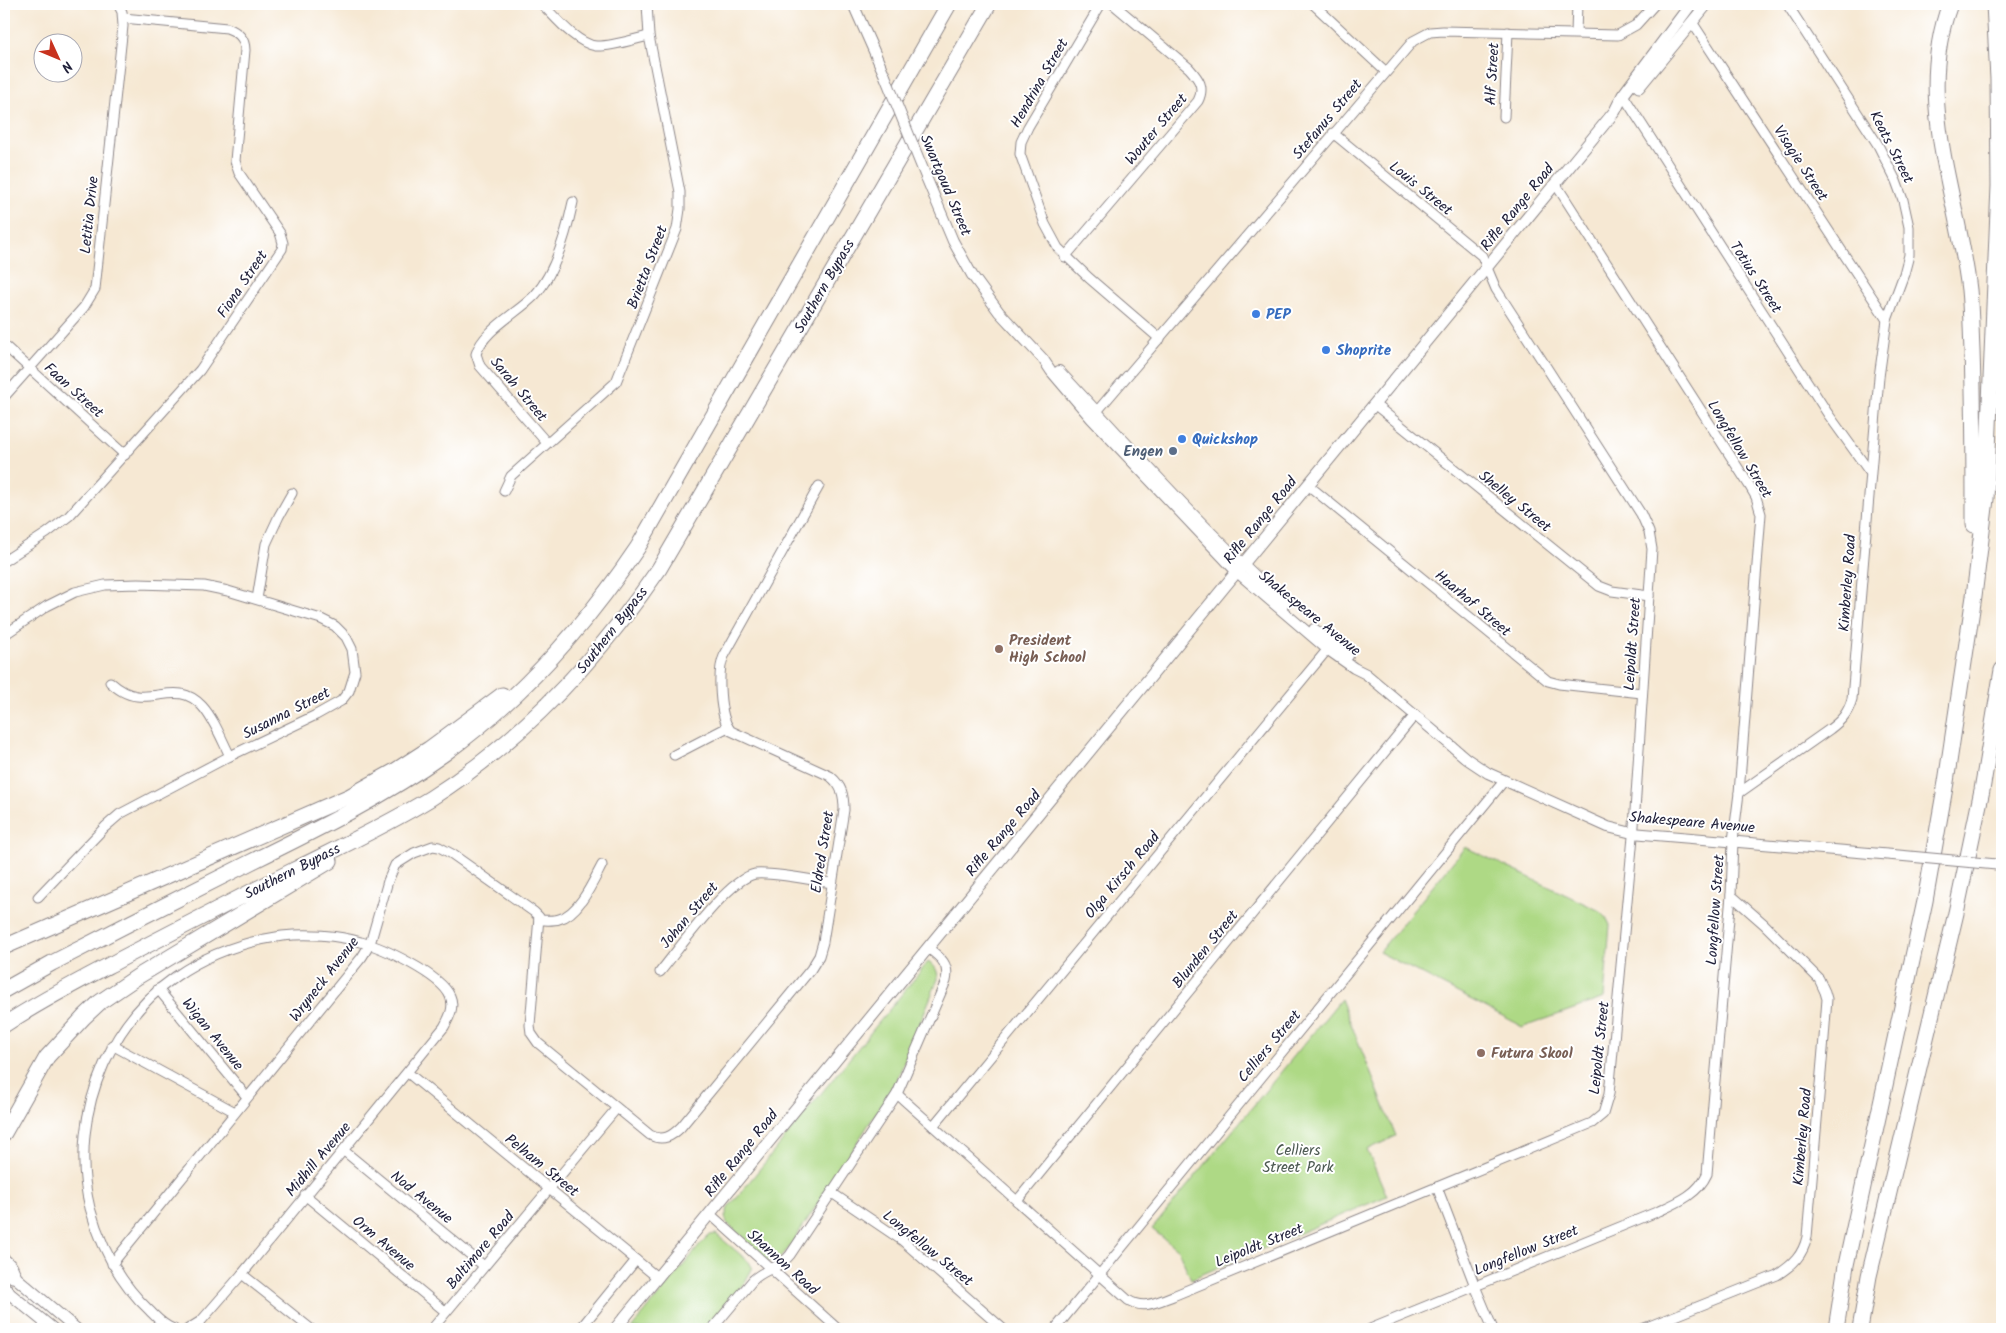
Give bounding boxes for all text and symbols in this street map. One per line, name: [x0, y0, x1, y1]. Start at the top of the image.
north arrow: [32, 32, 82, 82]
street label: Hendrina Street: [1004, 34, 1075, 133]
street label: Alf Street: [1479, 42, 1507, 106]
text: N: [56, 56, 78, 77]
street label: Stefanus Street: [1287, 74, 1369, 165]
street label: Wouter Street: [1120, 88, 1194, 171]
street label: Keats Street: [1863, 107, 1920, 188]
street label: Visagie Street: [1767, 121, 1834, 207]
street label: Swartgoud Street: [913, 131, 977, 240]
street label: Louis Street: [1383, 155, 1458, 222]
street label: Rifle Range Road: [1475, 158, 1561, 257]
street label: Letitia Drive: [74, 175, 106, 255]
street label: Brietta Street: [621, 222, 675, 313]
street label: Southern Bypass: [788, 234, 862, 338]
street label: Totius Street: [1723, 237, 1788, 319]
street label: Fiona Street: [211, 246, 274, 323]
place label: PEP: [1266, 303, 1292, 327]
marker: PEP: [1250, 308, 1262, 320]
place label: Shoprite: [1336, 339, 1392, 363]
marker: Shoprite: [1320, 344, 1332, 356]
street label: Sarah Street: [484, 352, 553, 428]
street label: Faan Street: [38, 357, 109, 425]
street label: Longfellow Street: [1700, 396, 1778, 503]
place label: Quickshop: [1192, 428, 1258, 452]
marker: Quickshop: [1176, 433, 1188, 445]
place label: Engen: [1124, 440, 1163, 464]
marker: Engen: [1167, 445, 1179, 457]
street label: Shelley Street: [1473, 465, 1556, 539]
street label: Rifle Range Road: [1218, 471, 1304, 570]
street label: Kimberley Road: [1833, 533, 1863, 633]
street label: Haarhof Street: [1429, 564, 1516, 643]
street label: Shakespeare Avenue: [1253, 565, 1366, 663]
street label: Southern Bypass: [571, 581, 655, 679]
street label: Leipoldt Street: [1618, 596, 1648, 692]
place label: President High School: [1009, 629, 1086, 670]
marker: President High School: [993, 643, 1005, 655]
street label: Susanna Street: [238, 681, 335, 746]
street label: Rifle Range Road: [960, 785, 1048, 882]
street label: Shakespeare Avenue: [1628, 806, 1756, 840]
street label: Eldred Street: [805, 809, 841, 895]
street label: Olga Kirsch Road: [1079, 826, 1167, 925]
street label: Southern Bypass: [240, 837, 345, 906]
street label: Longfellow Street: [1700, 854, 1732, 966]
street label: Johan Street: [655, 877, 725, 954]
street label: Blunden Street: [1167, 905, 1245, 994]
street label: Wryneck Avenue: [284, 932, 366, 1027]
street label: Wigan Avenue: [175, 993, 249, 1076]
street label: Leipoldt Street: [1583, 1000, 1617, 1096]
street label: Celliers Street: [1232, 1005, 1308, 1088]
place label: Futura Skool: [1491, 1042, 1573, 1066]
marker: Futura Skool: [1475, 1047, 1487, 1059]
street label: Kimberley Road: [1787, 1087, 1819, 1187]
street label: Rifle Range Road: [699, 1104, 785, 1203]
street label: Midhill Avenue: [280, 1116, 358, 1203]
street label: Pelham Street: [499, 1128, 584, 1203]
park label: Celliers Street Park: [1262, 1139, 1335, 1180]
street label: Nod Avenue: [385, 1165, 458, 1231]
street label: Longfellow Street: [877, 1205, 978, 1293]
street label: Baltimore Road: [441, 1206, 521, 1295]
street label: Orm Avenue: [346, 1210, 420, 1278]
street label: Leipoldt Street: [1212, 1217, 1307, 1275]
street label: Longfellow Street: [1471, 1219, 1582, 1283]
street label: Shannon Road: [741, 1224, 824, 1302]

